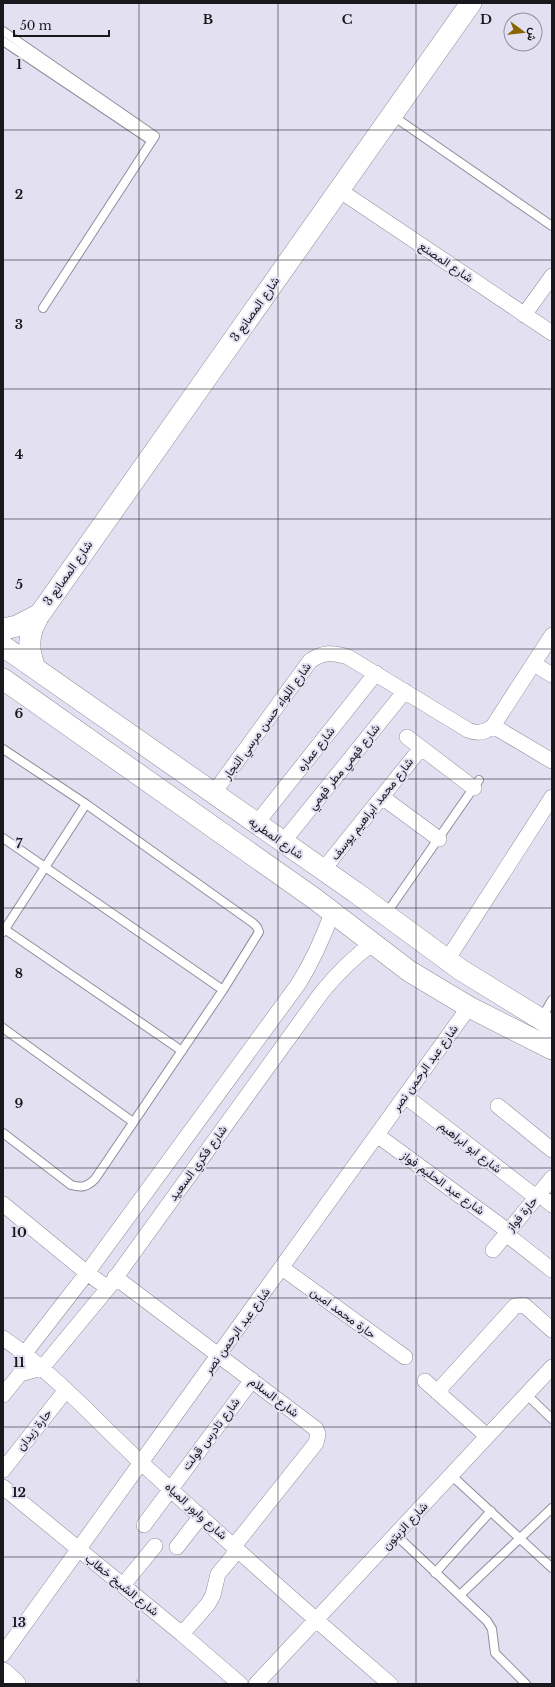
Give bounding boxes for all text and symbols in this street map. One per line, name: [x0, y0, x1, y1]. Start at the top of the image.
text: B: [203, 11, 213, 28]
text: C: [342, 11, 353, 28]
text: D: [480, 11, 492, 28]
scale bar: [14, 12, 109, 38]
north arrow: [503, 12, 543, 52]
text: 50 m: [20, 18, 52, 33]
text: ش: [524, 26, 541, 43]
text: 1: [16, 56, 22, 73]
text: 2: [15, 186, 23, 203]
street label: شارع المصنع: [415, 238, 476, 287]
street label: شارع المصانع 3: [227, 273, 284, 345]
text: 3: [15, 316, 23, 333]
text: 4: [15, 446, 24, 463]
street label: شارع المصانع 3: [40, 537, 97, 609]
text: 5: [15, 576, 23, 593]
street label: شارع اللواء حسن مرسي النجار: [219, 659, 316, 785]
text: 6: [15, 705, 24, 722]
street label: شارع فهمي مطر فهمي: [304, 721, 385, 815]
street label: شارع عماره: [293, 723, 339, 775]
street label: شارع محمد ابراهيم يوسف: [327, 754, 418, 864]
street label: شارع المطريه: [245, 813, 307, 864]
text: 7: [16, 835, 23, 852]
text: 8: [15, 965, 23, 982]
street label: شارع عبد الرحمن نصر: [388, 1022, 463, 1116]
text: 9: [15, 1095, 24, 1112]
street label: شارع ابو ابراهيم: [435, 1117, 505, 1177]
street label: شارع فكري السعيد: [165, 1122, 232, 1205]
street label: شارع عبد الحليم فواز: [397, 1147, 488, 1219]
street label: حارة فواز: [502, 1193, 541, 1236]
text: 10: [11, 1224, 27, 1241]
street label: حارة محمد امين: [307, 1284, 379, 1342]
street label: شارع عبد الرحمن نصر: [200, 1285, 275, 1379]
text: 11: [13, 1354, 25, 1371]
street label: شارع السلام: [245, 1373, 302, 1422]
street label: شارع تادرس قولت: [179, 1395, 244, 1474]
street label: حارة زيدان: [13, 1406, 55, 1454]
street label: شارع وابور المياه: [161, 1479, 230, 1544]
text: 12: [12, 1484, 26, 1501]
street label: شارع الزيتون: [379, 1499, 432, 1554]
street label: شارع الشيخ خطاب: [81, 1550, 162, 1620]
text: 13: [12, 1614, 26, 1631]

